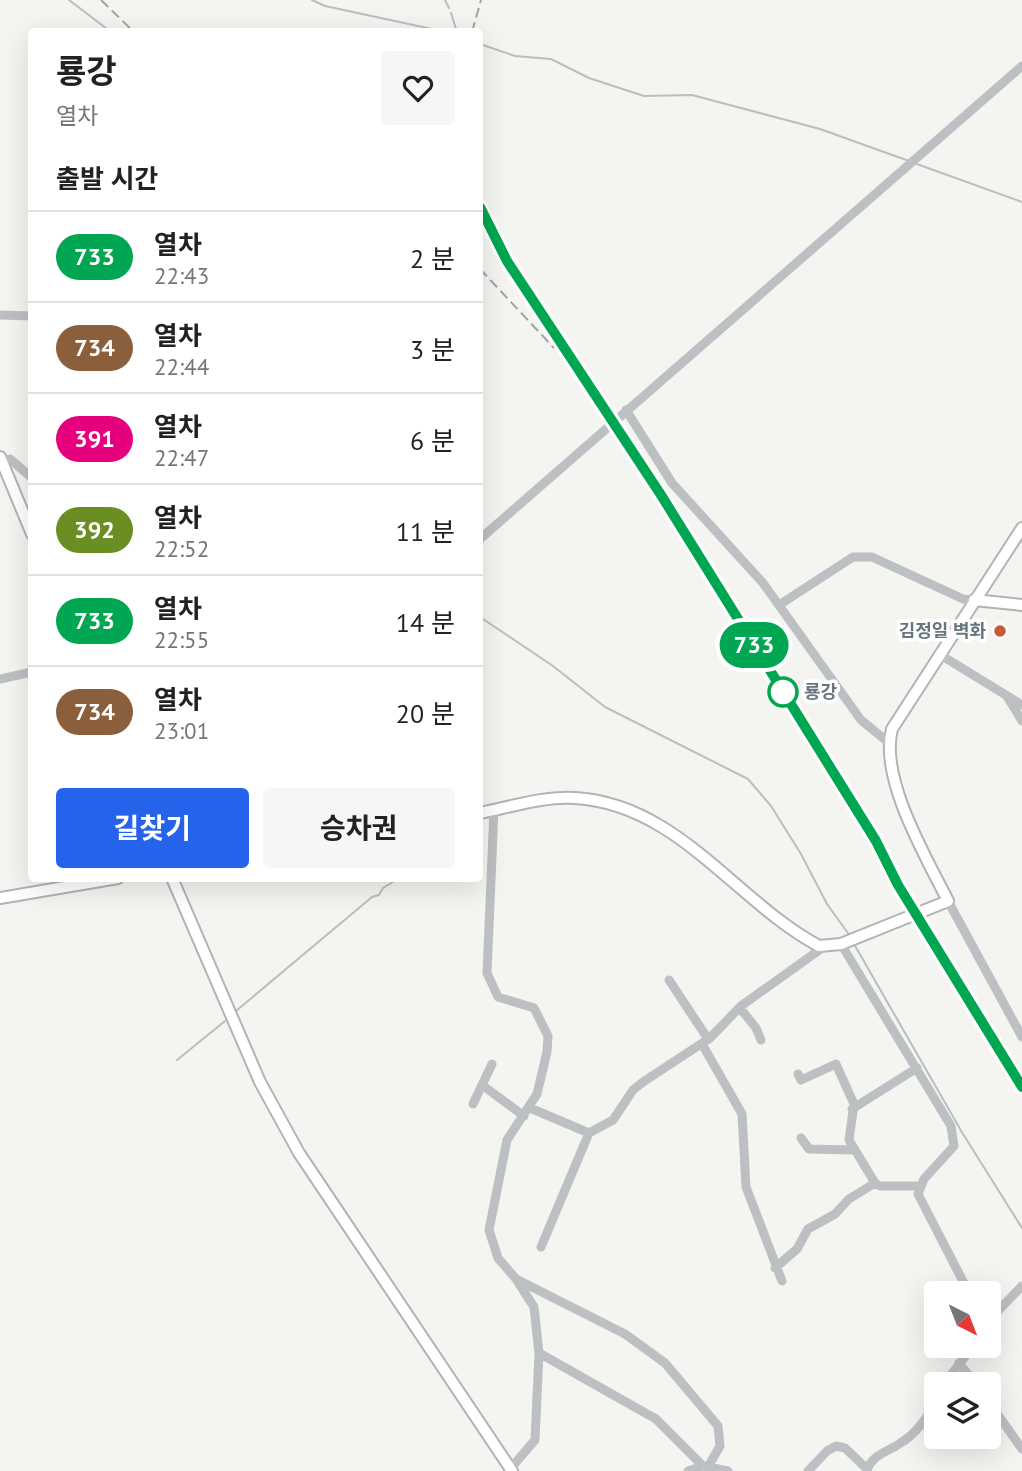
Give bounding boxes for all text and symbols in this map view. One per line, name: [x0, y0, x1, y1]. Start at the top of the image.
text: 룡강: [56, 49, 117, 92]
button: heart: [381, 51, 455, 125]
text: 열차: [56, 101, 98, 130]
text: 출발 시간: [56, 162, 158, 195]
text: 열차: [154, 228, 202, 261]
text: 733: [74, 241, 115, 272]
text: 2 분: [410, 242, 455, 275]
text: 22:43: [154, 261, 209, 290]
text: 열차: [154, 319, 202, 352]
text: 734: [74, 332, 115, 363]
text: 3 분: [410, 333, 455, 366]
text: 22:44: [154, 352, 209, 381]
text: 열차: [154, 410, 202, 443]
text: 391: [74, 423, 115, 454]
text: 6 분: [410, 424, 455, 457]
text: 22:47: [154, 443, 209, 472]
text: 열차: [154, 501, 202, 534]
text: 392: [74, 514, 115, 545]
text: 11 분: [396, 515, 455, 548]
text: 22:52: [154, 534, 209, 563]
text: 열차: [154, 592, 202, 625]
text: 733: [74, 605, 115, 636]
text: 14 분: [396, 606, 455, 639]
place label: 김정일 벽화: [899, 619, 986, 642]
line badge: 733: [714, 622, 794, 668]
marker: 김정일 벽화: [992, 623, 1008, 639]
text: 22:55: [154, 625, 209, 654]
text: 733: [734, 629, 774, 660]
marker: 룡강: [768, 677, 798, 707]
place label: 룡강: [804, 680, 838, 703]
text: 열차: [154, 683, 202, 716]
text: 734: [74, 696, 115, 727]
text: 20 분: [396, 697, 455, 730]
text: 23:01: [154, 716, 209, 745]
button: 길찾기: [56, 788, 249, 868]
button: 승차권: [263, 788, 455, 868]
north arrow: [924, 1281, 1001, 1358]
map controls: [924, 1281, 1001, 1449]
button: layers: [924, 1372, 1001, 1449]

